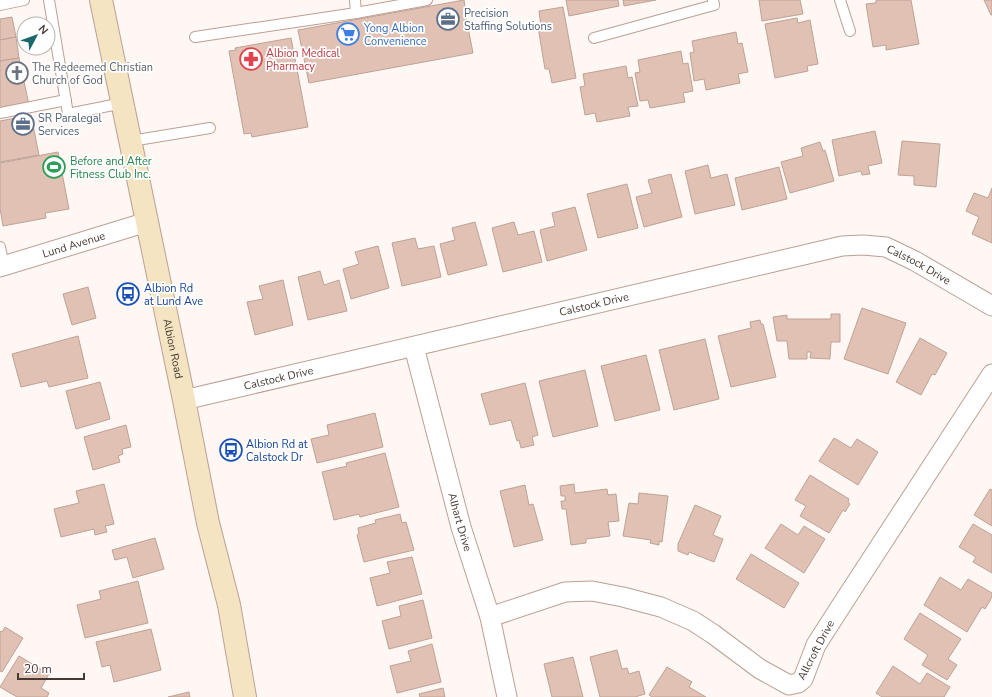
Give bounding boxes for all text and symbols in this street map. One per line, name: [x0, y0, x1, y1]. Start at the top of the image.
office icon: Precision Staffing Solutions: [435, 6, 461, 32]
place label: Precision Staffing Solutions: [464, 6, 552, 34]
north arrow: [16, 16, 56, 56]
supermarket icon: Yong Albion Convenience: [335, 21, 361, 47]
place label: Yong Albion Convenience: [363, 21, 427, 49]
text: N: [35, 22, 52, 38]
pharmacy icon: Albion Medical Pharmacy: [238, 46, 264, 72]
place label: Albion Medical Pharmacy: [266, 46, 341, 74]
church icon: The Redeemed Christian Church of God: [4, 60, 30, 86]
place label: The Redeemed Christian Church of God: [32, 60, 153, 88]
office icon: SR Paralegal Services: [10, 111, 36, 137]
place label: SR Paralegal Services: [38, 111, 103, 139]
sports icon: Before and After Fitness Club Inc.: [41, 154, 67, 180]
place label: Before and After Fitness Club Inc.: [70, 154, 152, 182]
street label: Lund Avenue: [40, 228, 107, 261]
street label: Calstock Drive: [884, 241, 954, 288]
bus stop icon: Albion Rd at Lund Ave: [115, 281, 141, 307]
place label: Albion Rd at Lund Ave: [144, 281, 203, 309]
street label: Calstock Drive: [558, 289, 630, 319]
street label: Albion Road: [160, 317, 187, 380]
street label: Calstock Drive: [242, 362, 315, 393]
bus stop icon: Albion Rd at Calstock Dr: [218, 437, 244, 463]
place label: Albion Rd at Calstock Dr: [246, 437, 308, 465]
street label: Alhart Drive: [445, 491, 476, 553]
street label: Allcroft Drive: [794, 617, 838, 683]
scale bar: [18, 655, 84, 681]
text: 20 m: [24, 661, 52, 677]

